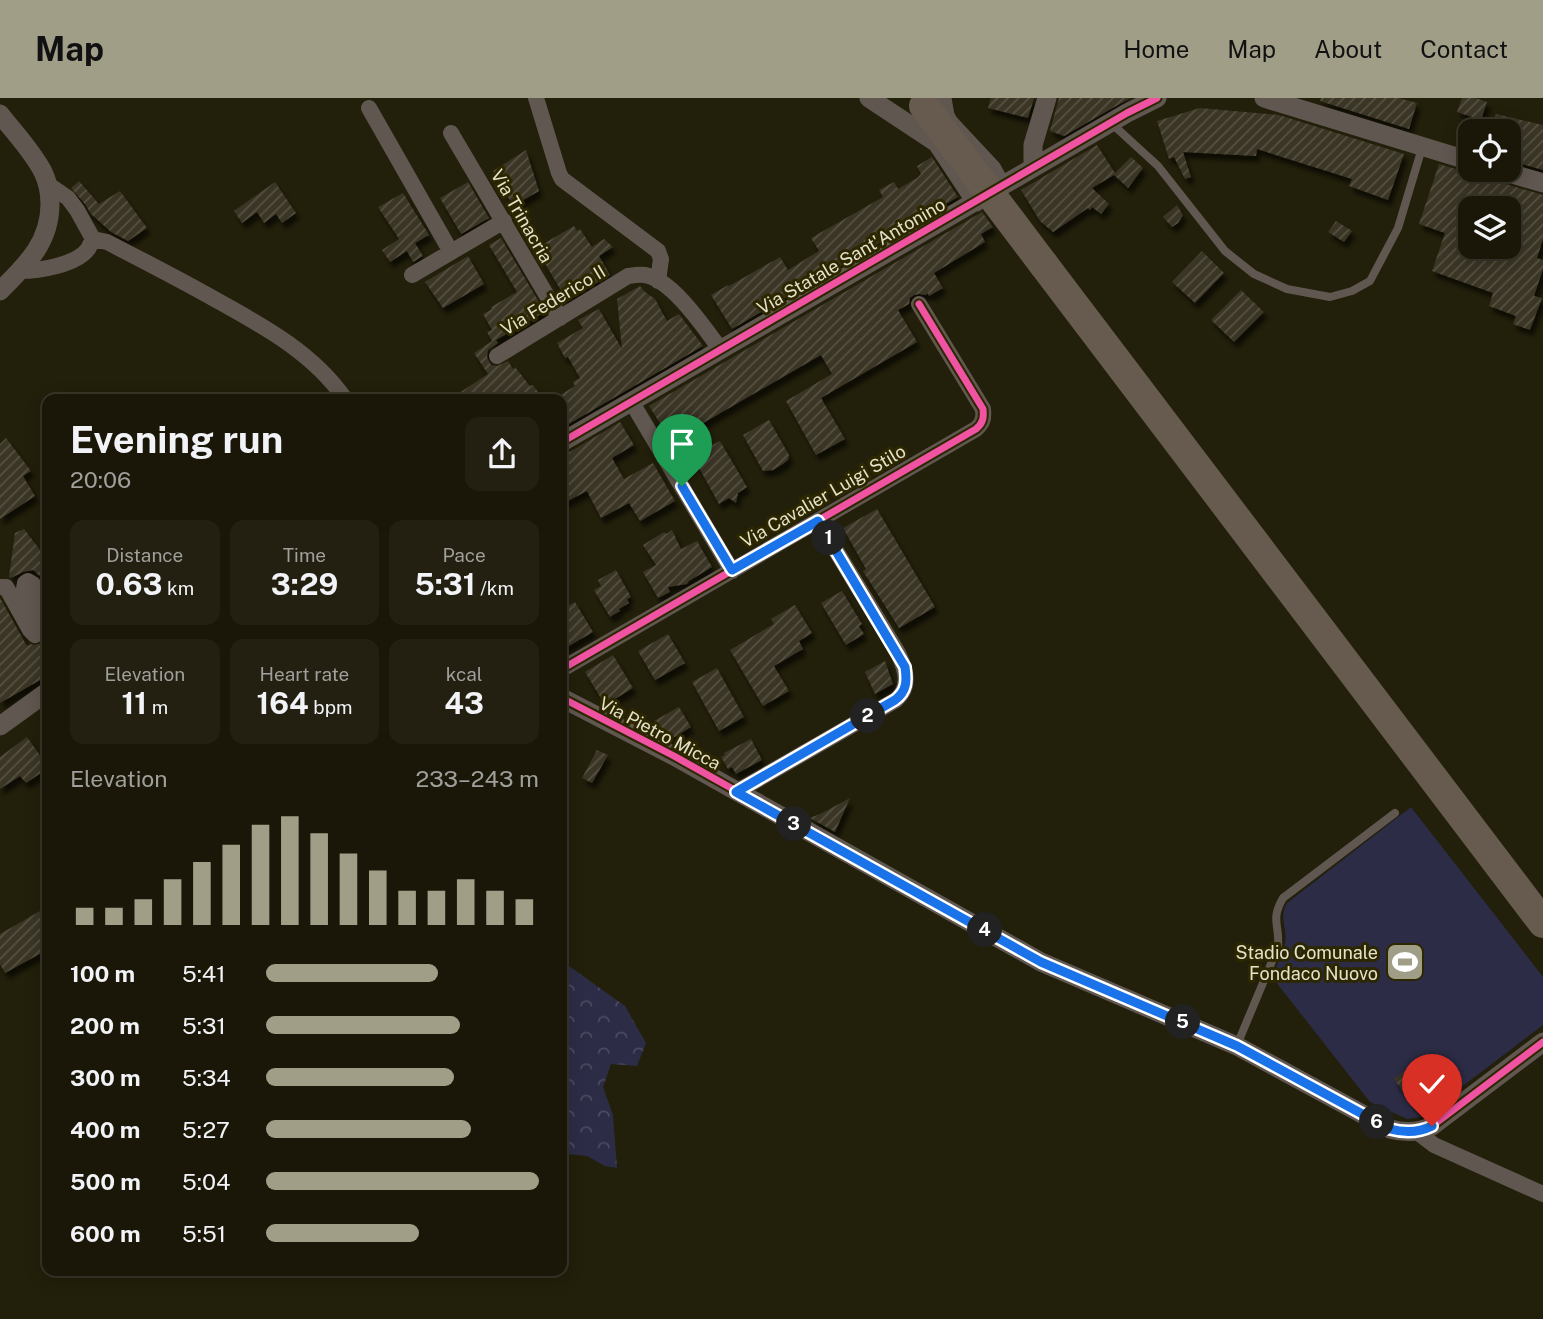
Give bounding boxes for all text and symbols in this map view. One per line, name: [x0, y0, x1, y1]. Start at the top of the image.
text: Map: [35, 30, 104, 68]
text: Home: [1123, 35, 1189, 63]
text: Map: [1227, 35, 1276, 63]
text: About: [1314, 35, 1382, 63]
text: Contact: [1420, 35, 1508, 63]
map controls: [1458, 119, 1521, 259]
button: locate: [1458, 119, 1521, 182]
street label: Via Trinacria: [487, 166, 557, 266]
street label: Via Statale Sant'Antonino: [753, 193, 949, 319]
button: layers: [1458, 196, 1521, 259]
street label: Via Federico II: [497, 261, 609, 339]
pin: [652, 414, 712, 486]
text: Evening run: [70, 417, 283, 462]
button: share: [465, 417, 539, 491]
icon: arrive: [663, 425, 701, 463]
street label: Via Cavalier Luigi Stilo: [737, 440, 909, 552]
text: 20:06: [70, 466, 131, 493]
pin: 1: [812, 520, 846, 556]
text: 1: [824, 526, 833, 548]
text: Distance: [106, 544, 183, 566]
text: Time: [283, 544, 326, 566]
text: Pace: [442, 544, 486, 566]
text: 0.63: [95, 566, 163, 602]
text: 3:29: [271, 566, 338, 602]
text: 5:31: [414, 566, 476, 602]
text: km: [163, 577, 194, 599]
text: /km: [476, 577, 514, 599]
text: Elevation: [105, 663, 185, 685]
text: Heart rate: [260, 663, 349, 685]
text: kcal: [446, 663, 483, 685]
text: 11: [121, 685, 147, 721]
text: 164: [257, 685, 309, 721]
text: 43: [444, 685, 484, 721]
street label: Via Pietro Micca: [596, 692, 724, 774]
text: m: [147, 696, 168, 718]
text: bpm: [309, 696, 352, 718]
pin: 2: [850, 698, 886, 734]
text: 2: [861, 704, 874, 726]
text: Elevation: [70, 765, 168, 792]
text: 233–243 m: [416, 765, 539, 792]
pin: 3: [776, 806, 812, 842]
text: 3: [787, 812, 800, 834]
pin: 4: [968, 912, 1002, 948]
text: 4: [978, 918, 991, 940]
sports icon: Stadio Comunale Fondaco Nuovo: [1384, 941, 1426, 983]
place label: Stadio Comunale Fondaco Nuovo: [1235, 942, 1378, 984]
text: 100 m: [70, 960, 135, 987]
text: 5:41: [182, 960, 226, 987]
pin: 5: [1166, 1004, 1200, 1040]
text: 5: [1176, 1010, 1189, 1032]
text: 200 m: [70, 1012, 140, 1039]
text: 5:31: [182, 1012, 226, 1039]
pin: [1402, 1054, 1462, 1126]
text: 300 m: [70, 1064, 141, 1091]
text: 5:34: [182, 1064, 231, 1091]
icon: check: [1413, 1065, 1451, 1103]
pin: 6: [1360, 1104, 1394, 1140]
text: 6: [1370, 1110, 1383, 1132]
text: 400 m: [70, 1116, 140, 1143]
text: 5:27: [182, 1116, 230, 1143]
text: 500 m: [70, 1168, 141, 1195]
text: 5:04: [182, 1168, 230, 1195]
text: 600 m: [70, 1220, 140, 1247]
text: 5:51: [182, 1220, 226, 1247]

